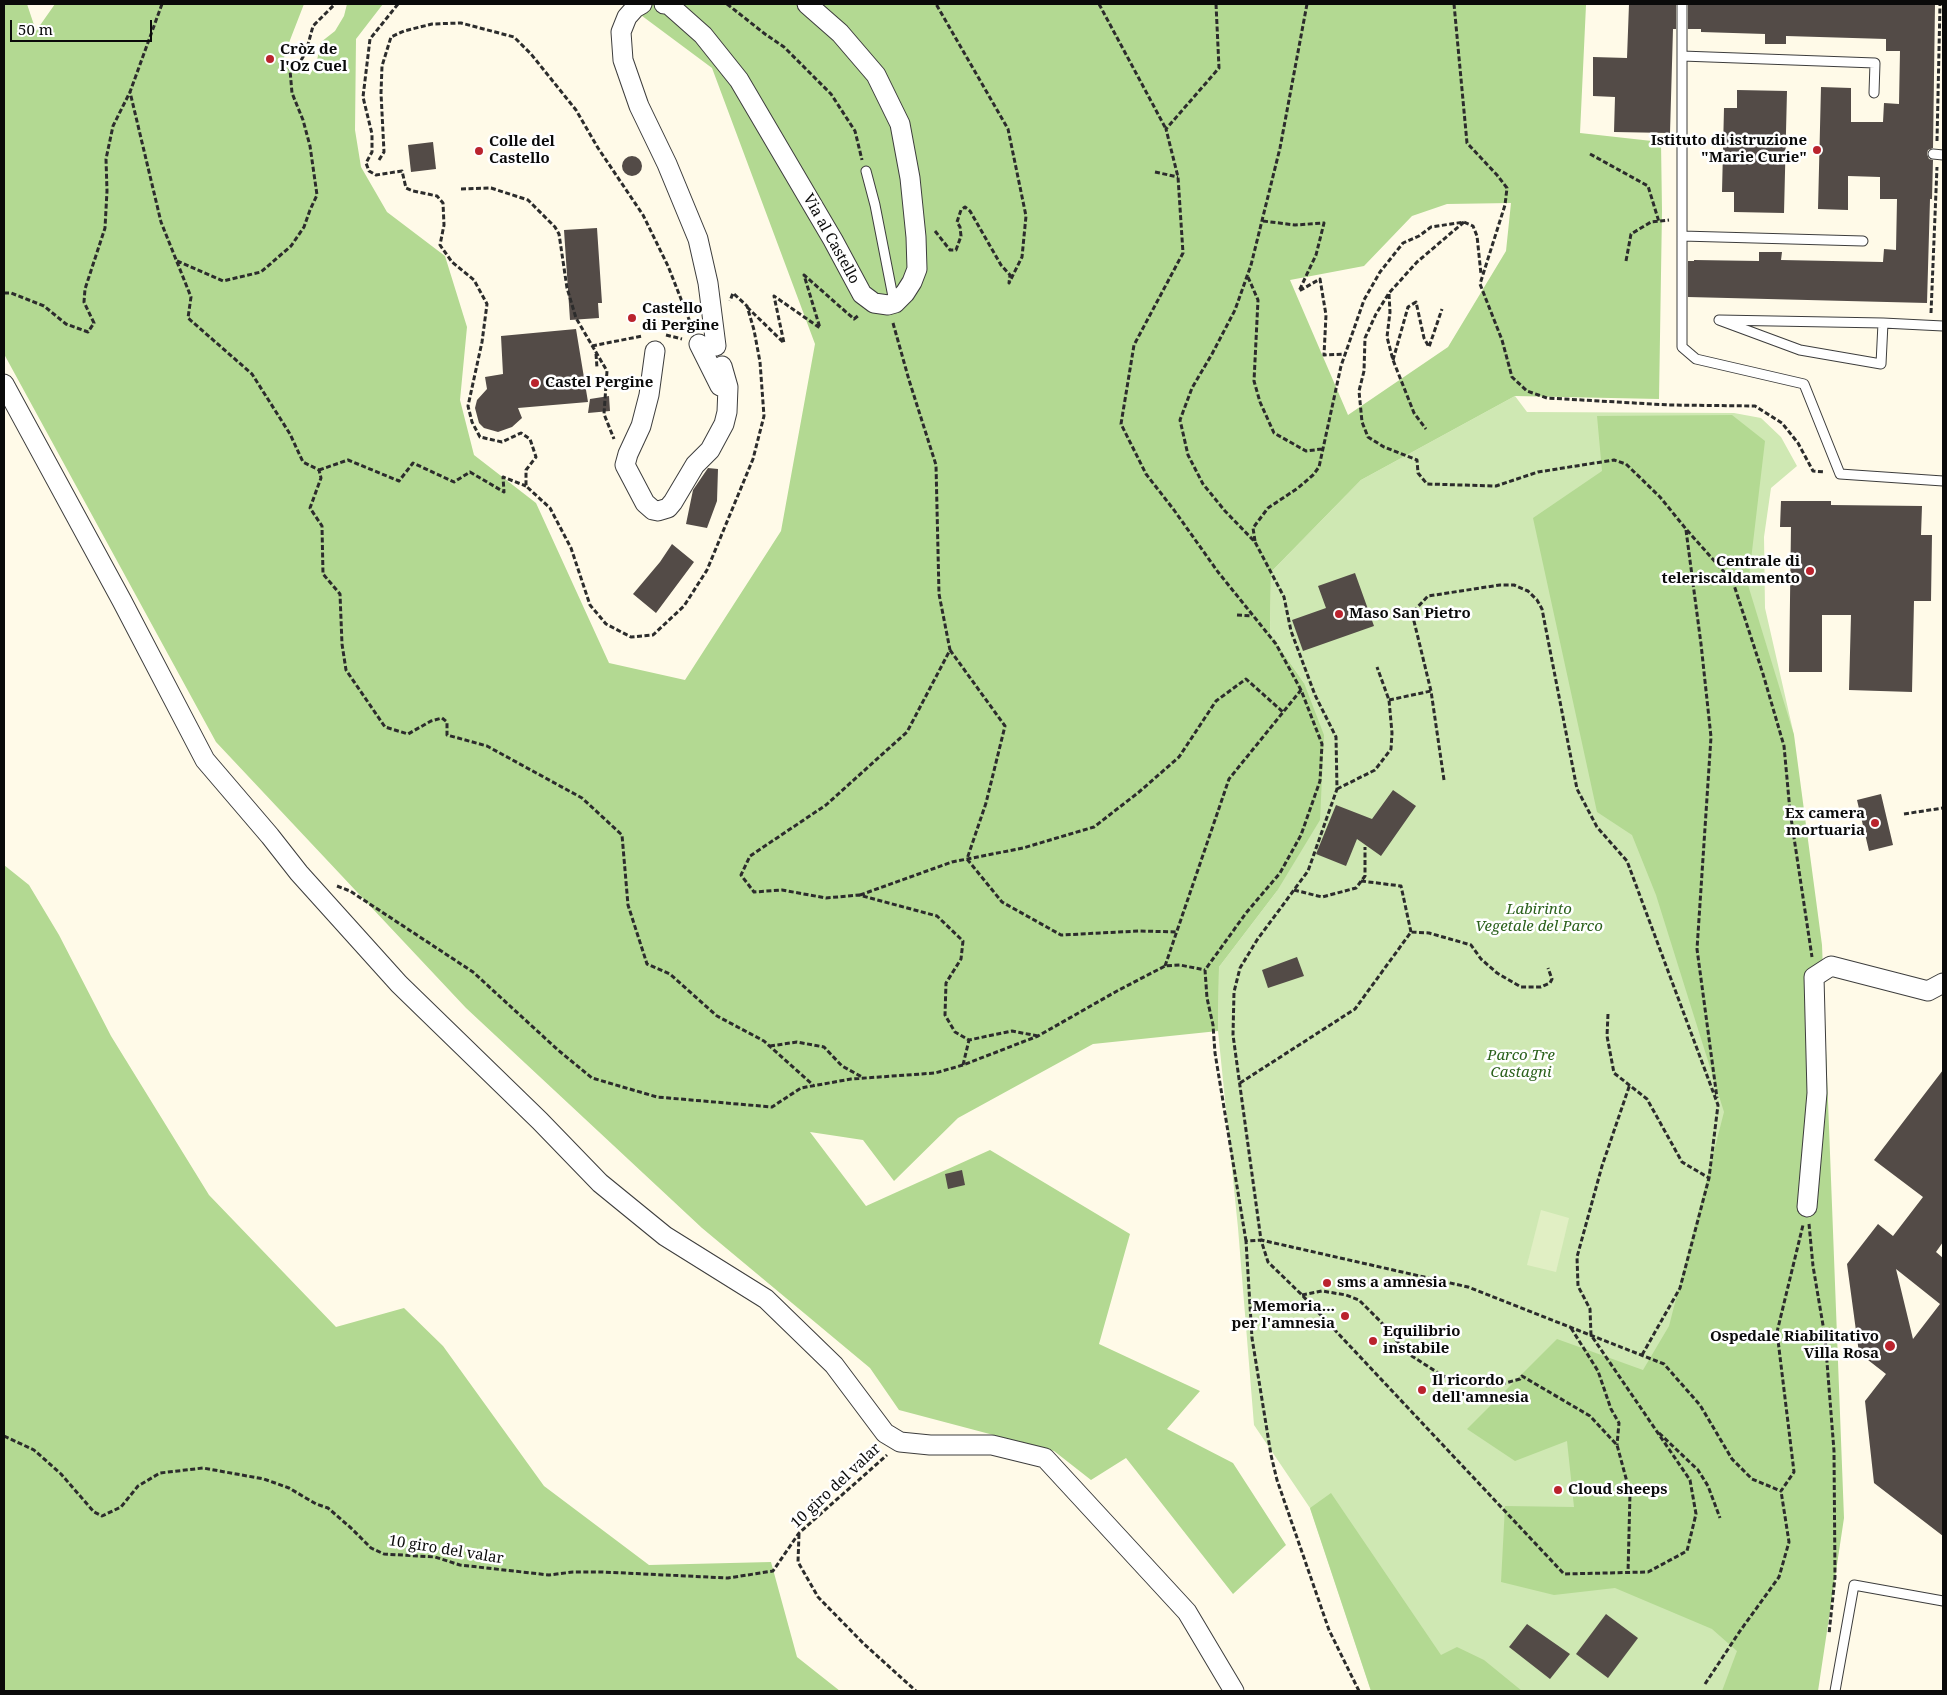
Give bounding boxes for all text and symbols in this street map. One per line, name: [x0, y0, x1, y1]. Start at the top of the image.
scale bar: [12, 10, 155, 42]
text: 50 m: [18, 19, 53, 39]
place label: Cròz de l'Oz Cuel: [280, 41, 347, 76]
marker: Cròz de l'Oz Cuel: [264, 53, 276, 65]
place label: Istituto di istruzione "Marie Curie": [1651, 132, 1807, 167]
place label: Colle del Castello: [489, 133, 555, 168]
marker: Istituto di istruzione "Marie Curie": [1811, 144, 1823, 156]
marker: Colle del Castello: [473, 145, 485, 157]
street label: Via al Castello: [799, 191, 863, 287]
place label: Castello di Pergine: [642, 300, 719, 335]
marker: Castello di Pergine: [626, 312, 638, 324]
place label: Castel Pergine: [545, 374, 653, 392]
marker: Castel Pergine: [529, 377, 541, 389]
place label: Centrale di teleriscaldamento: [1662, 553, 1800, 588]
marker: Centrale di teleriscaldamento: [1804, 565, 1816, 577]
place label: Maso San Pietro: [1349, 605, 1471, 623]
marker: Maso San Pietro: [1333, 608, 1345, 620]
place label: Ex camera mortuaria: [1785, 805, 1865, 840]
marker: Ex camera mortuaria: [1869, 817, 1881, 829]
park label: Labirinto Vegetale del Parco: [1475, 901, 1603, 936]
park label: Parco Tre Castagni: [1487, 1047, 1555, 1082]
place label: sms a amnesia: [1337, 1274, 1447, 1292]
marker: sms a amnesia: [1321, 1277, 1333, 1289]
place label: Memoria... per l'amnesia: [1232, 1298, 1335, 1333]
marker: Memoria... per l'amnesia: [1339, 1310, 1351, 1322]
place label: Equilibrio instabile: [1383, 1323, 1460, 1358]
place label: Ospedale Riabilitativo Villa Rosa: [1710, 1328, 1879, 1363]
marker: Equilibrio instabile: [1367, 1335, 1379, 1347]
marker: Ospedale Riabilitativo Villa Rosa: [1883, 1339, 1897, 1353]
place label: Il ricordo dell'amnesia: [1432, 1372, 1529, 1407]
marker: Il ricordo dell'amnesia: [1416, 1384, 1428, 1396]
street label: 10 giro del valar: [787, 1440, 885, 1532]
place label: Cloud sheeps: [1568, 1481, 1667, 1499]
marker: Cloud sheeps: [1552, 1484, 1564, 1496]
street label: 10 giro del valar: [387, 1532, 505, 1568]

